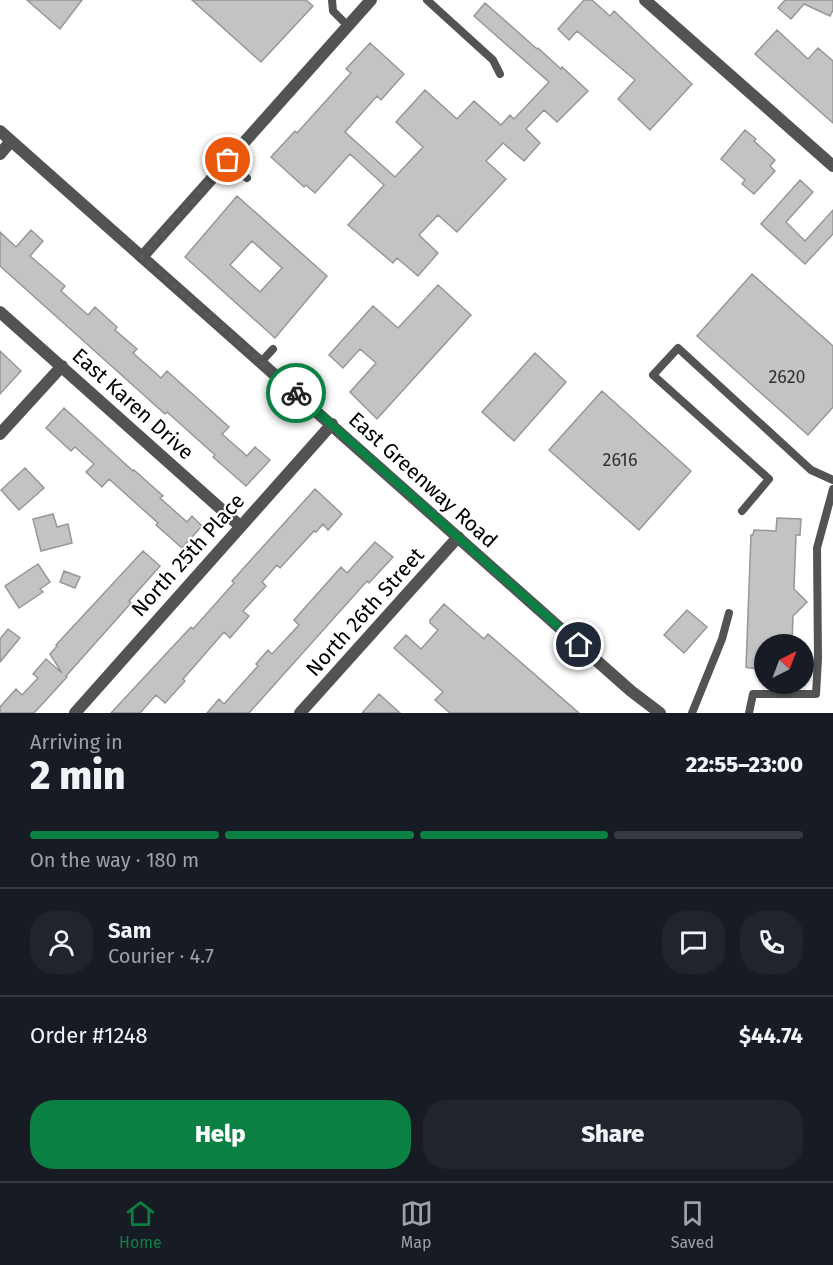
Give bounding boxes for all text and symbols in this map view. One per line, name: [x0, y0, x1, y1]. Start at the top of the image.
pin: [202, 134, 253, 185]
icon: bag: [211, 143, 244, 176]
street label: East Karen Drive: [67, 343, 199, 465]
courier: [266, 363, 326, 423]
house number: 2620: [768, 366, 806, 388]
icon: bike: [280, 377, 313, 410]
street label: East Greenway Road: [343, 406, 503, 554]
house number: 2616: [602, 449, 638, 471]
street label: North 25th Place: [126, 488, 250, 622]
street label: North 26th Street: [300, 542, 430, 682]
pin: [553, 619, 604, 670]
icon: home: [562, 628, 595, 661]
north arrow: [754, 634, 814, 694]
map controls: [754, 634, 814, 694]
text: Arriving in: [30, 730, 123, 754]
text: 22:55–23:00: [686, 751, 803, 778]
text: 2 min: [30, 753, 126, 799]
text: On the way · 180 m: [30, 848, 199, 872]
button: person: [30, 911, 93, 974]
button: chat: [662, 911, 725, 974]
button: phone: [740, 911, 803, 974]
text: Sam: [108, 917, 151, 944]
text: Courier · 4.7: [108, 944, 214, 968]
text: Order #1248: [30, 1022, 148, 1049]
text: $44.74: [739, 1022, 803, 1049]
button: Help: [30, 1100, 411, 1169]
button: Share: [423, 1100, 803, 1169]
tab: Home: [119, 1197, 162, 1252]
tab: Map: [400, 1197, 433, 1252]
tab: Saved: [671, 1197, 714, 1252]

